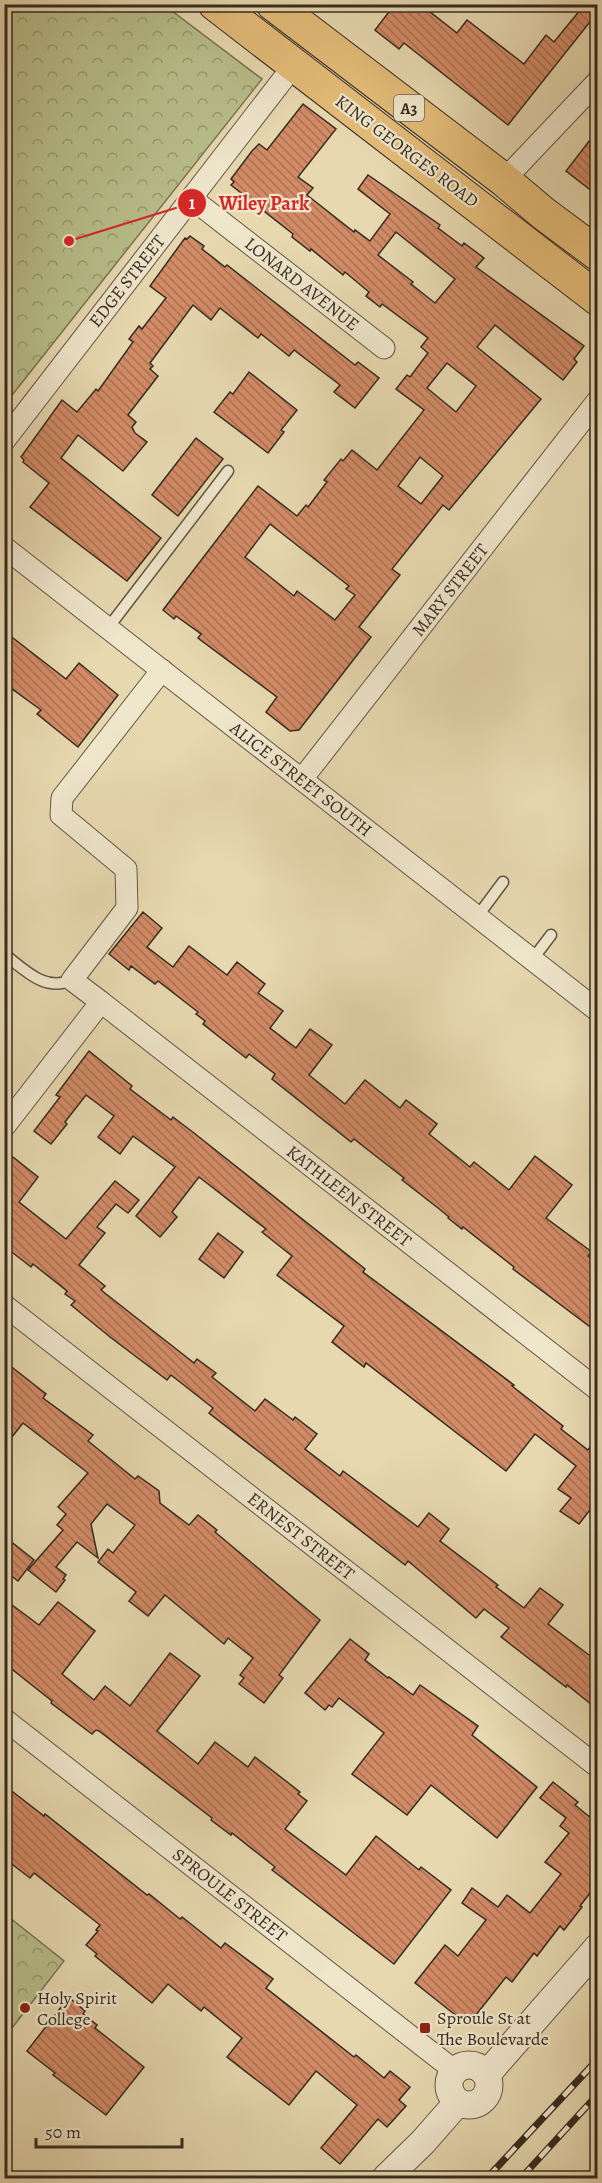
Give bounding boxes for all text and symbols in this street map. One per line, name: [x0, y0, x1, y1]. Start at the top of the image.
street label: KING GEORGES ROAD: [330, 89, 484, 213]
road number: A3: [394, 95, 424, 121]
callout: Wiley Park: [177, 184, 322, 222]
text: Wiley Park: [218, 190, 310, 217]
text: 1: [189, 191, 196, 215]
street label: EDGE STREET: [83, 230, 171, 332]
street label: LONARD AVENUE: [240, 232, 364, 336]
street label: MARY STREET: [406, 539, 494, 641]
street label: ALICE STREET SOUTH: [224, 715, 377, 842]
street label: KATHLEEN STREET: [282, 1140, 417, 1253]
street label: ERNEST STREET: [243, 1487, 360, 1585]
street label: SPROULE STREET: [168, 1843, 292, 1947]
place label: Holy Spirit College: [37, 1986, 117, 2031]
marker: Holy Spirit College: [18, 2001, 32, 2015]
place label: Sproule St at The Boulevarde: [437, 2006, 549, 2051]
marker: Sproule St at The Boulevarde: [418, 2021, 432, 2035]
scale bar: [36, 2111, 182, 2149]
text: 50 m: [45, 2120, 81, 2144]

